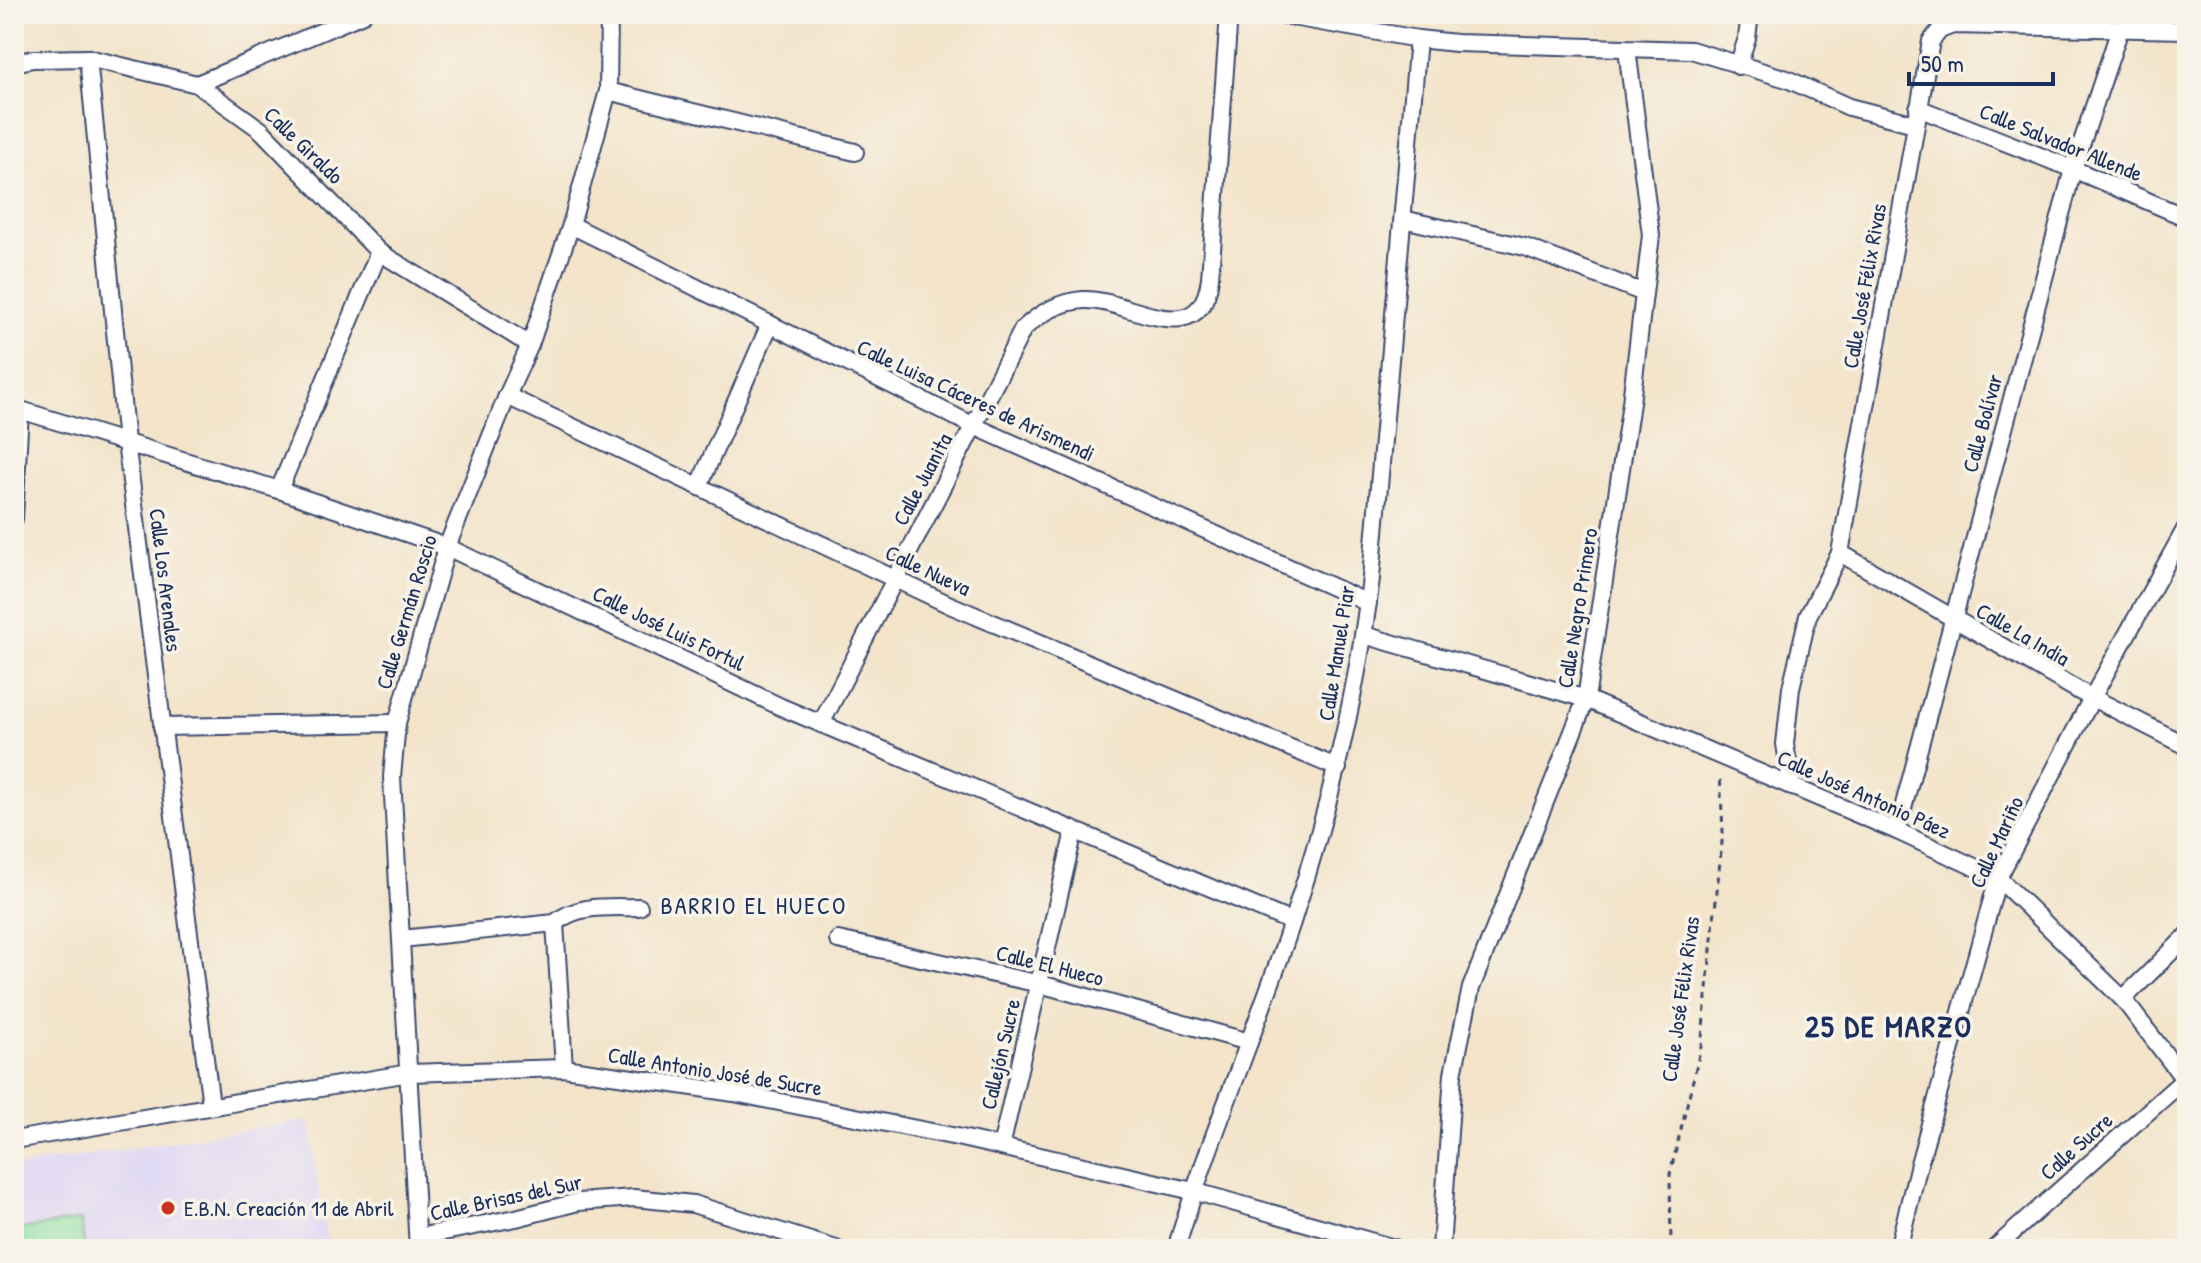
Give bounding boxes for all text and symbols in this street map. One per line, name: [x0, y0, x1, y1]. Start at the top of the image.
scale bar: [1909, 36, 2053, 86]
text: 50 m: [1921, 47, 1964, 79]
street label: Calle Salvador Allende: [1975, 96, 2147, 188]
street label: Calle Giraldo: [258, 100, 350, 191]
street label: Calle José Félix Rivas: [1835, 201, 1893, 371]
street label: Calle Luisa Cáceres de Arismendi: [852, 332, 1100, 468]
street label: Calle Bolívar: [1954, 370, 2010, 476]
street label: Calle Juanita: [885, 427, 959, 530]
street label: Calle Los Arenales: [142, 507, 190, 653]
street label: Calle Negro Primero: [1550, 526, 1604, 690]
street label: Calle Germán Roscio: [368, 531, 444, 693]
street label: Calle Nueva: [881, 537, 976, 603]
street label: Calle José Luis Fortul: [588, 578, 751, 678]
street label: Calle Manuel Piar: [1310, 583, 1362, 723]
street label: Calle La India: [1971, 595, 2075, 673]
street label: Calle José Antonio Páez: [1773, 742, 1955, 846]
street label: Calle Mariño: [1962, 791, 2030, 893]
district label: BARRIO EL HUECO: [661, 889, 847, 921]
street label: Calle José Félix Rivas: [1654, 914, 1706, 1084]
street label: Calle El Hueco: [993, 937, 1107, 993]
street label: Callejón Sucre: [973, 996, 1027, 1112]
district label: 25 DE MARZO: [1805, 1006, 1973, 1046]
street label: Calle Antonio José de Sucre: [606, 1039, 824, 1103]
street label: Calle Sucre: [2033, 1105, 2119, 1187]
street label: Calle Brisas del Sur: [427, 1166, 585, 1228]
place label: E.B.N. Creación 11 de Abril: [184, 1193, 394, 1223]
marker: E.B.N. Creación 11 de Abril: [159, 1199, 177, 1217]

